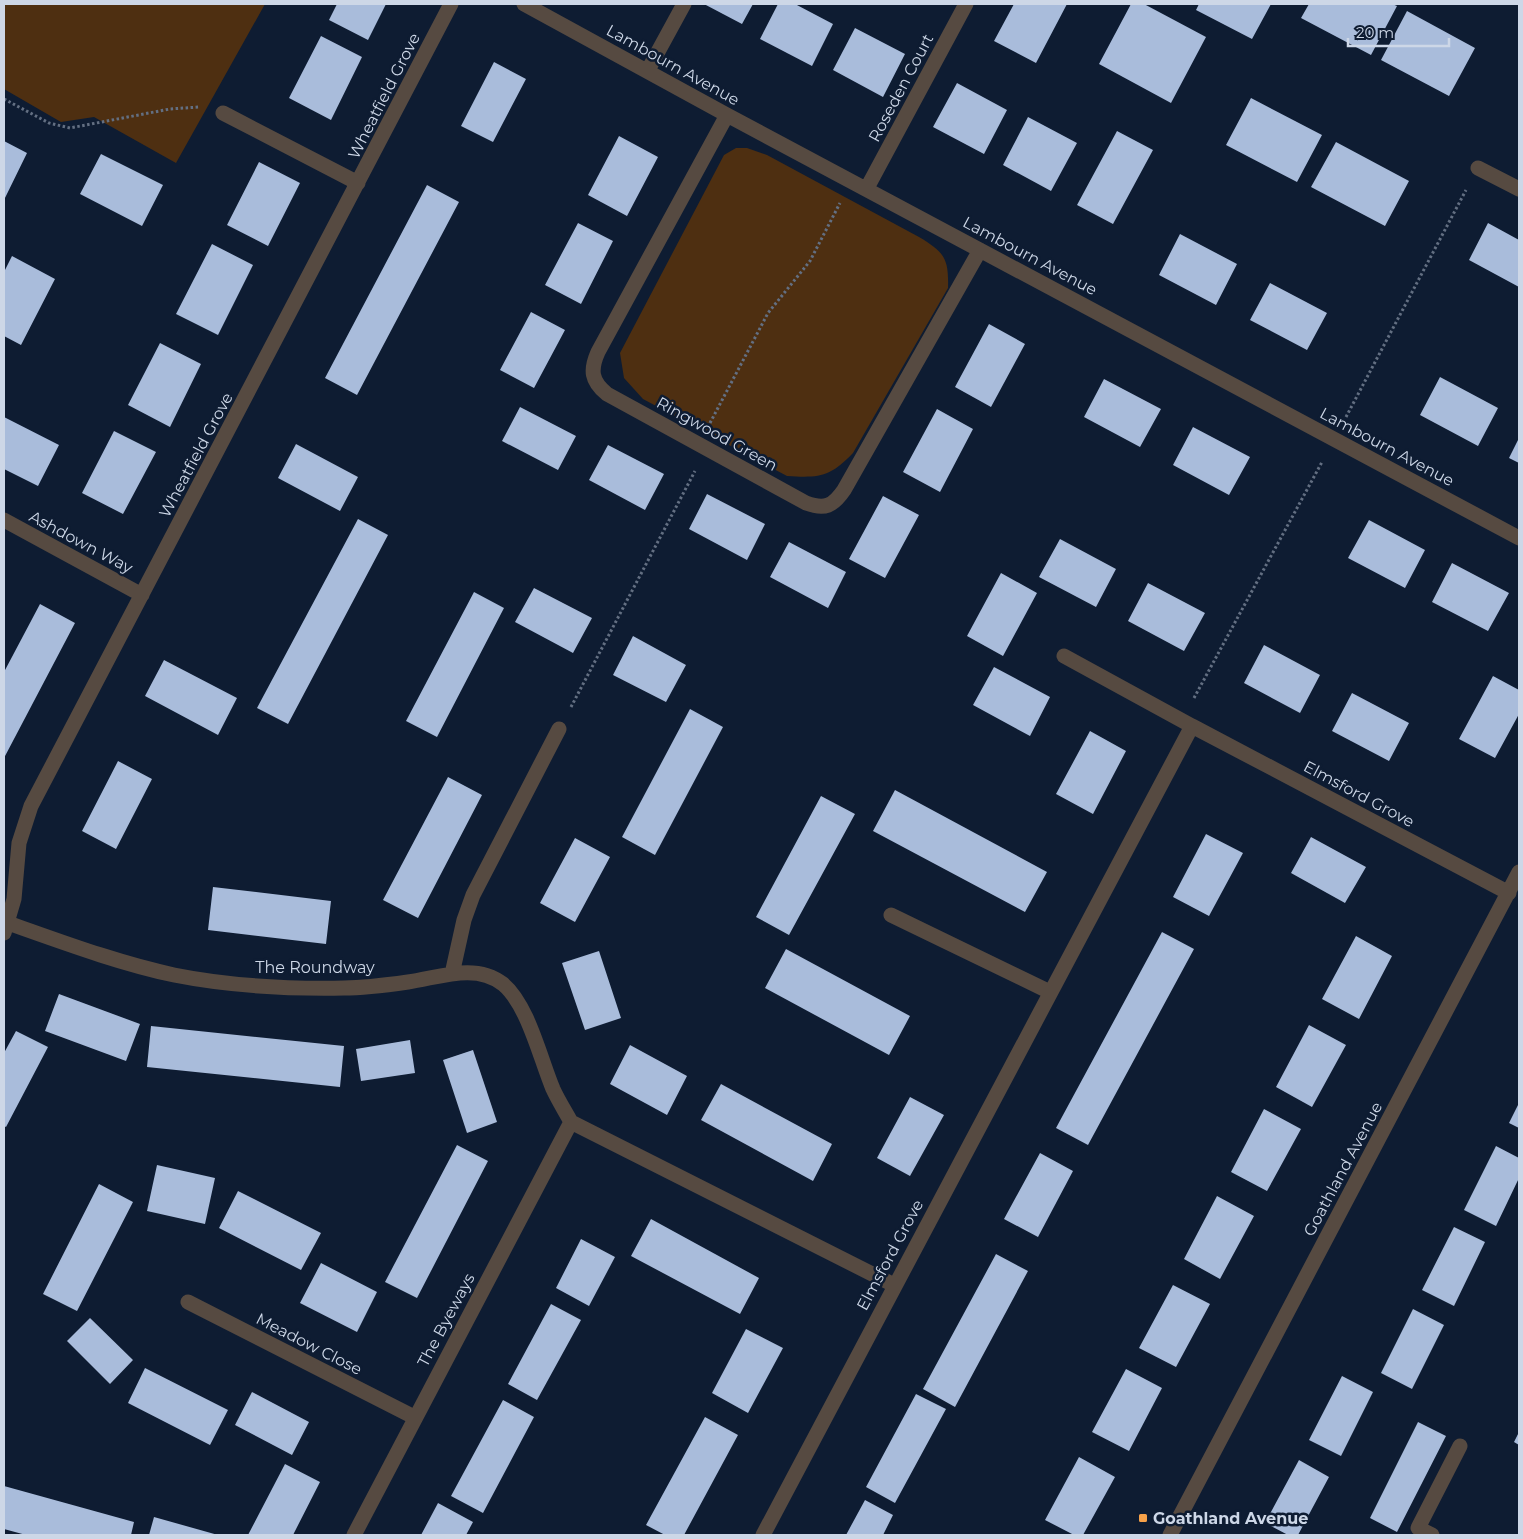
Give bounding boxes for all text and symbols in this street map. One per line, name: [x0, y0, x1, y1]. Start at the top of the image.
scale bar: [1348, 15, 1449, 47]
street label: Lambourn Avenue: [603, 21, 743, 109]
text: 20 m: [1356, 23, 1394, 42]
street label: Wheatfield Grove: [344, 30, 424, 162]
street label: Roseden Court: [865, 30, 938, 145]
street label: Lambourn Avenue: [960, 213, 1100, 299]
street label: Wheatfield Grove: [155, 389, 237, 521]
street label: Ringwood Green: [653, 393, 781, 475]
street label: Lambourn Avenue: [1317, 404, 1457, 490]
street label: Ashdown Way: [26, 507, 136, 577]
street label: Elmsford Grove: [1300, 757, 1418, 831]
street label: The Roundway: [255, 958, 375, 977]
street label: Goathland Avenue: [1300, 1099, 1386, 1239]
street label: Elmsford Grove: [853, 1196, 927, 1314]
street label: The Byeways: [413, 1270, 479, 1370]
street label: Meadow Close: [253, 1309, 365, 1379]
place label: Goathland Avenue: [1153, 1509, 1308, 1528]
marker: Goathland Avenue: [1137, 1512, 1149, 1524]

